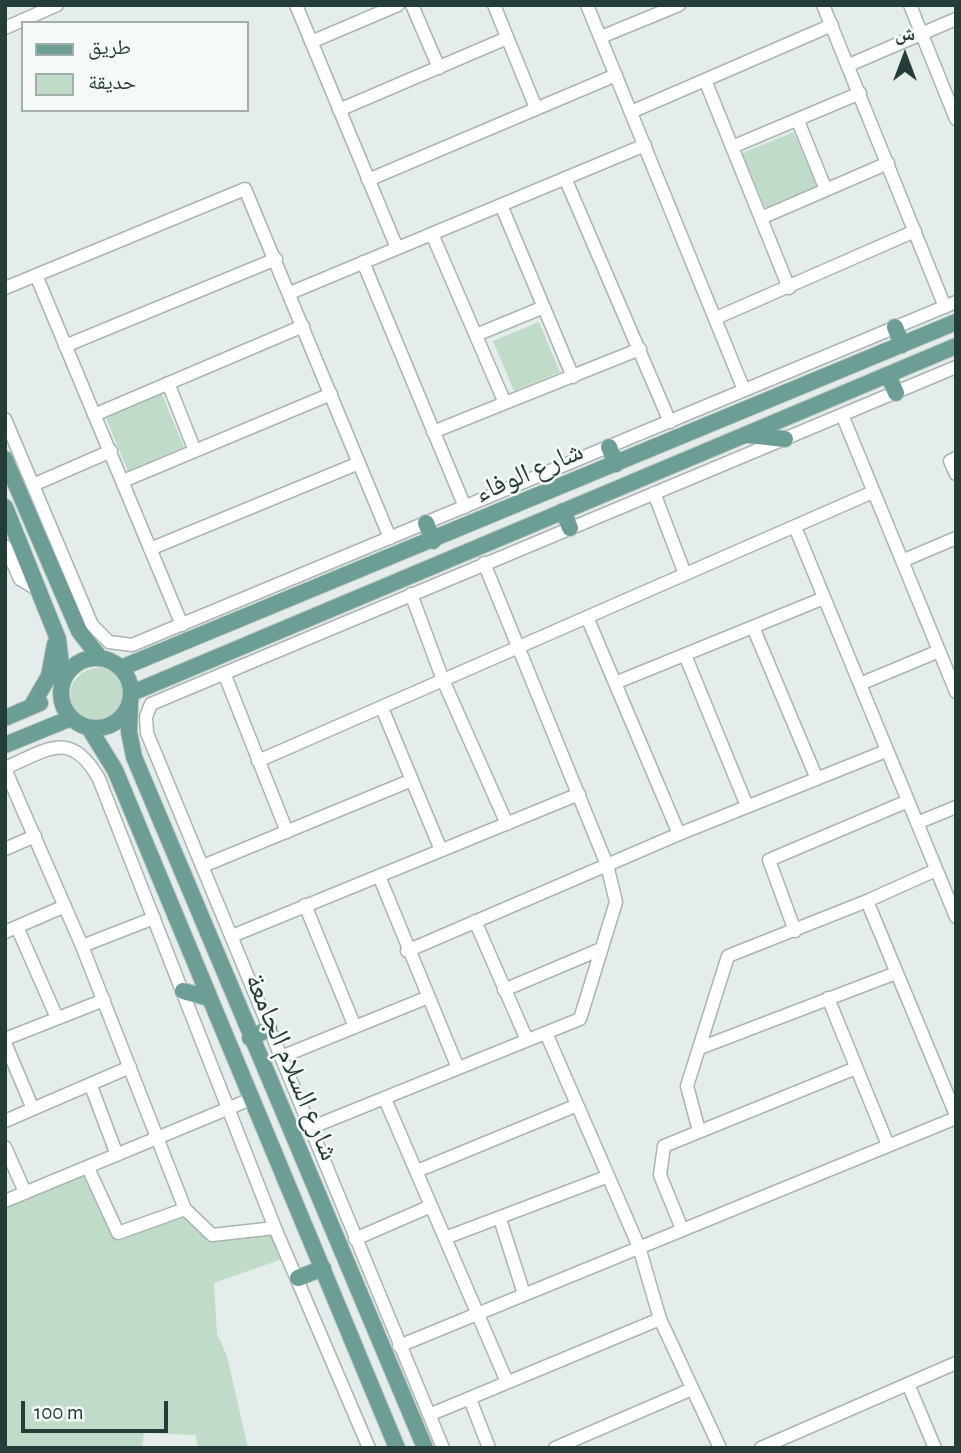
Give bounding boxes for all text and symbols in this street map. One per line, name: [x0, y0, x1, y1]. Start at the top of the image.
legend: [21, 21, 248, 112]
north arrow: [870, 21, 940, 91]
text: ش: [895, 25, 915, 44]
text: طريق: [88, 37, 131, 58]
text: حديقة: [88, 72, 136, 93]
street label: شارع الوفاء: [470, 434, 588, 510]
street label: شارع السلام الجامعة: [238, 968, 346, 1166]
scale bar: [24, 1386, 172, 1430]
text: 100 m: [34, 1402, 84, 1423]

